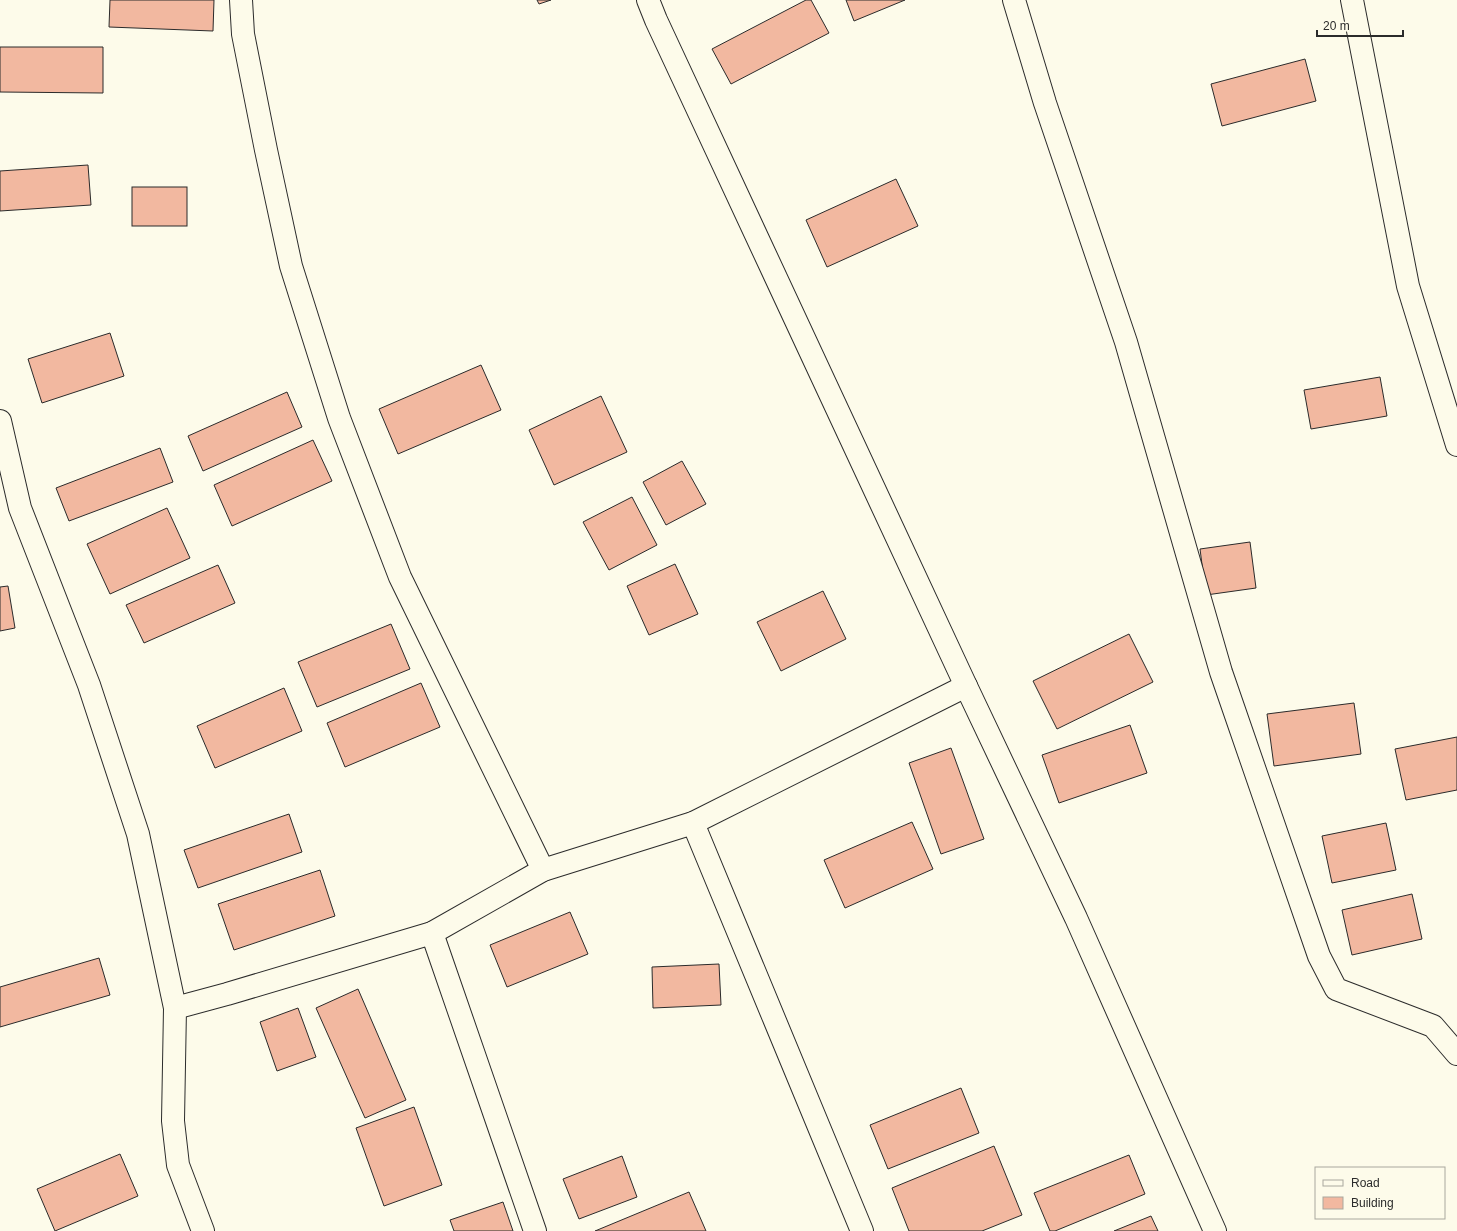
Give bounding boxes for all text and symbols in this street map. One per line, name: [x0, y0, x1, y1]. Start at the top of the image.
scale bar: [1317, 12, 1403, 38]
text: 20 m: [1323, 19, 1350, 33]
legend: [1315, 1167, 1445, 1219]
text: Road: [1351, 1176, 1380, 1190]
text: Building: [1351, 1196, 1394, 1210]

